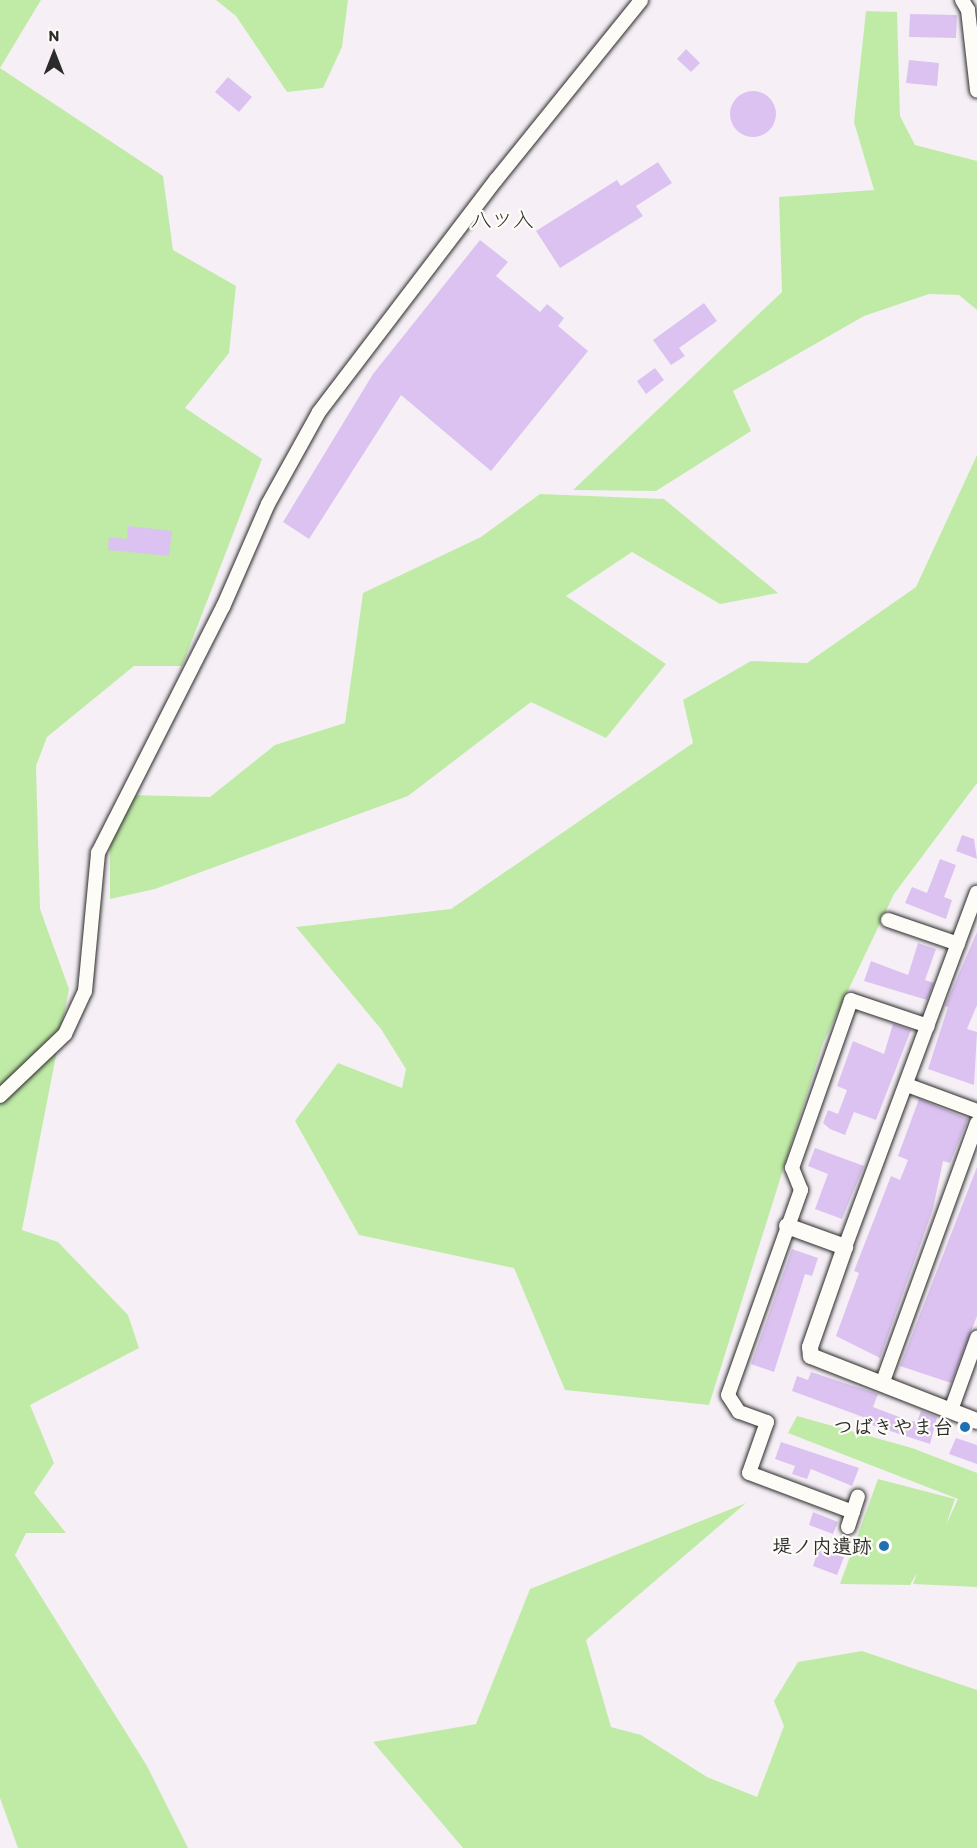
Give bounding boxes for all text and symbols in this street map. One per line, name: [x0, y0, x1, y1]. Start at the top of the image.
north arrow: [24, 24, 84, 84]
text: N: [49, 26, 59, 45]
district label: 八ツ入: [471, 207, 533, 233]
place label: つばきやま台: [833, 1415, 953, 1439]
marker: つばきやま台: [958, 1420, 972, 1434]
place label: 堤ノ内遺跡: [772, 1534, 872, 1558]
marker: 堤ノ内遺跡: [877, 1539, 891, 1553]

